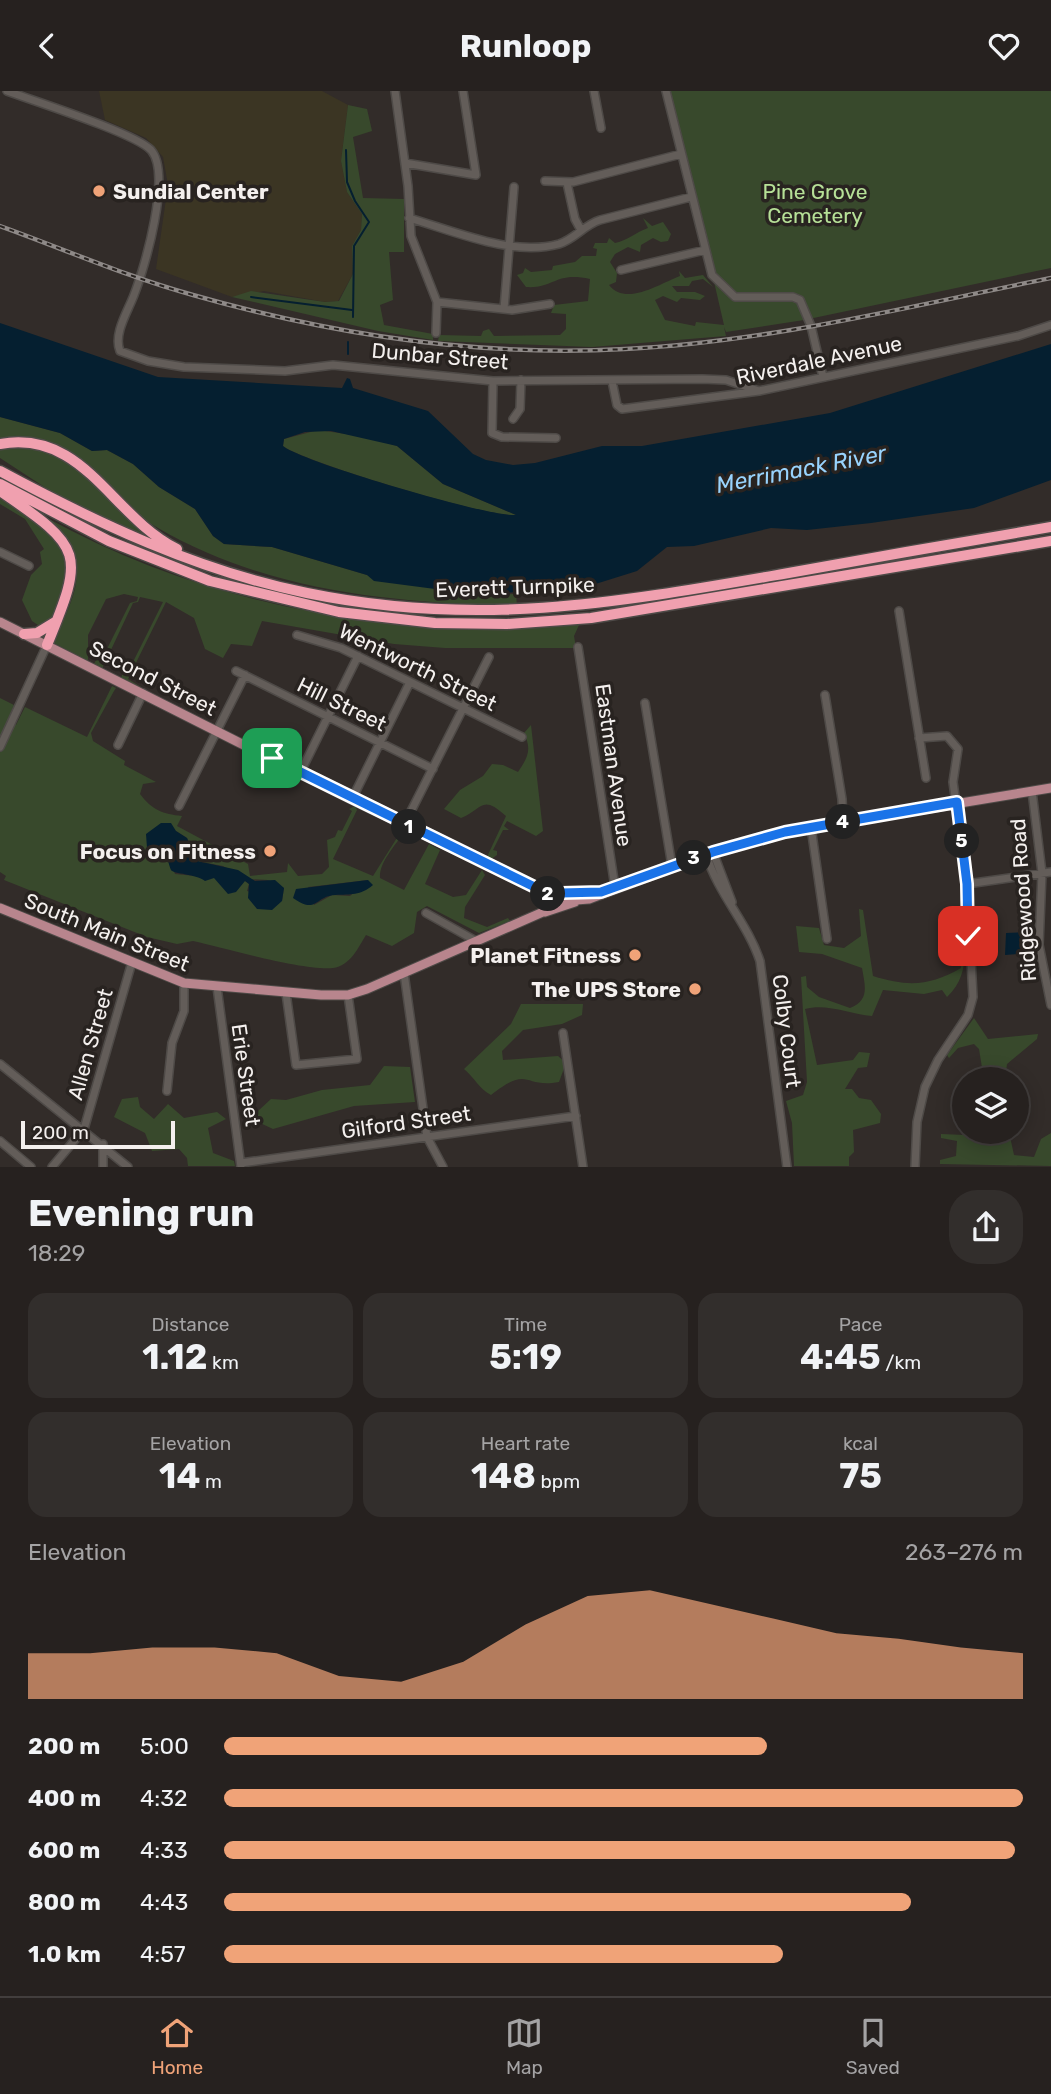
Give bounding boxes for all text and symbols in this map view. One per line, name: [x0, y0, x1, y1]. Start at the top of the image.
icon: back: [28, 27, 66, 65]
text: Runloop: [460, 27, 591, 65]
icon: heart: [985, 27, 1023, 65]
place label: Sundial Center: [113, 179, 269, 204]
park label: Pine Grove Cemetery: [763, 179, 867, 228]
marker: Sundial Center: [91, 183, 107, 199]
street label: Riverdale Avenue: [734, 330, 904, 390]
street label: Dunbar Street: [371, 338, 509, 374]
water label: Merrimack River: [713, 439, 890, 499]
street label: Everett Turnpike: [435, 572, 595, 602]
street label: Wentworth Street: [335, 618, 501, 716]
street label: Second Street: [85, 635, 221, 721]
street label: Hill Street: [293, 672, 391, 736]
street label: Eastman Avenue: [590, 682, 638, 848]
pin: [242, 728, 302, 788]
icon: arrive: [253, 739, 291, 777]
pin: 4: [826, 805, 860, 839]
pin: 1: [392, 809, 426, 845]
text: 4: [836, 810, 849, 833]
text: 1: [404, 815, 413, 838]
street label: Ridgewood Road: [1005, 818, 1041, 982]
pin: 5: [944, 823, 979, 859]
text: 5: [955, 829, 968, 852]
place label: Focus on Fitness: [80, 839, 256, 864]
pin: 3: [676, 841, 712, 875]
marker: Focus on Fitness: [262, 843, 278, 859]
text: 3: [687, 846, 700, 869]
pin: 2: [530, 877, 566, 911]
text: 2: [541, 882, 554, 905]
street label: South Main Street: [21, 887, 193, 977]
pin: [938, 906, 998, 966]
icon: check: [949, 917, 987, 955]
place label: Planet Fitness: [470, 943, 621, 968]
marker: Planet Fitness: [627, 947, 643, 963]
street label: Colby Court: [768, 973, 806, 1089]
place label: The UPS Store: [531, 977, 681, 1002]
marker: The UPS Store: [687, 981, 703, 997]
street label: Allen Street: [62, 985, 118, 1103]
street label: Erie Street: [226, 1022, 266, 1128]
map controls: [952, 1067, 1029, 1144]
button: layers: [952, 1067, 1029, 1144]
street label: Gilford Street: [340, 1101, 472, 1143]
scale bar: [21, 1118, 175, 1149]
text: 200 m: [32, 1121, 89, 1144]
text: Evening run: [28, 1190, 254, 1236]
button: share: [949, 1190, 1023, 1264]
text: 18:29: [28, 1239, 86, 1267]
text: Distance: [152, 1313, 229, 1336]
text: Time: [504, 1313, 547, 1336]
text: Pace: [839, 1313, 882, 1336]
text: 1.12: [142, 1336, 207, 1378]
text: 5:19: [489, 1336, 562, 1378]
text: 4:45: [800, 1336, 881, 1378]
text: km: [207, 1351, 239, 1374]
text: /km: [881, 1351, 921, 1374]
text: Elevation: [150, 1432, 231, 1455]
text: Heart rate: [481, 1432, 570, 1455]
text: kcal: [843, 1432, 878, 1455]
text: 14: [159, 1455, 200, 1497]
text: 148: [471, 1455, 536, 1497]
text: 75: [839, 1455, 882, 1497]
text: m: [200, 1470, 222, 1493]
text: bpm: [536, 1470, 580, 1493]
text: Elevation: [28, 1538, 127, 1566]
text: 263–276 m: [905, 1538, 1023, 1566]
text: 200 m: [28, 1732, 100, 1760]
text: 5:00: [140, 1732, 189, 1760]
text: 400 m: [28, 1784, 101, 1812]
text: 4:32: [140, 1784, 188, 1812]
text: 600 m: [28, 1836, 100, 1864]
text: 4:33: [140, 1836, 188, 1864]
text: 800 m: [28, 1888, 101, 1916]
text: 4:43: [140, 1888, 188, 1916]
text: 1.0 km: [28, 1940, 101, 1968]
text: 4:57: [140, 1940, 186, 1968]
tab: Home: [151, 2014, 203, 2079]
tab: Map: [505, 2014, 543, 2079]
tab: Saved: [846, 2014, 900, 2079]

